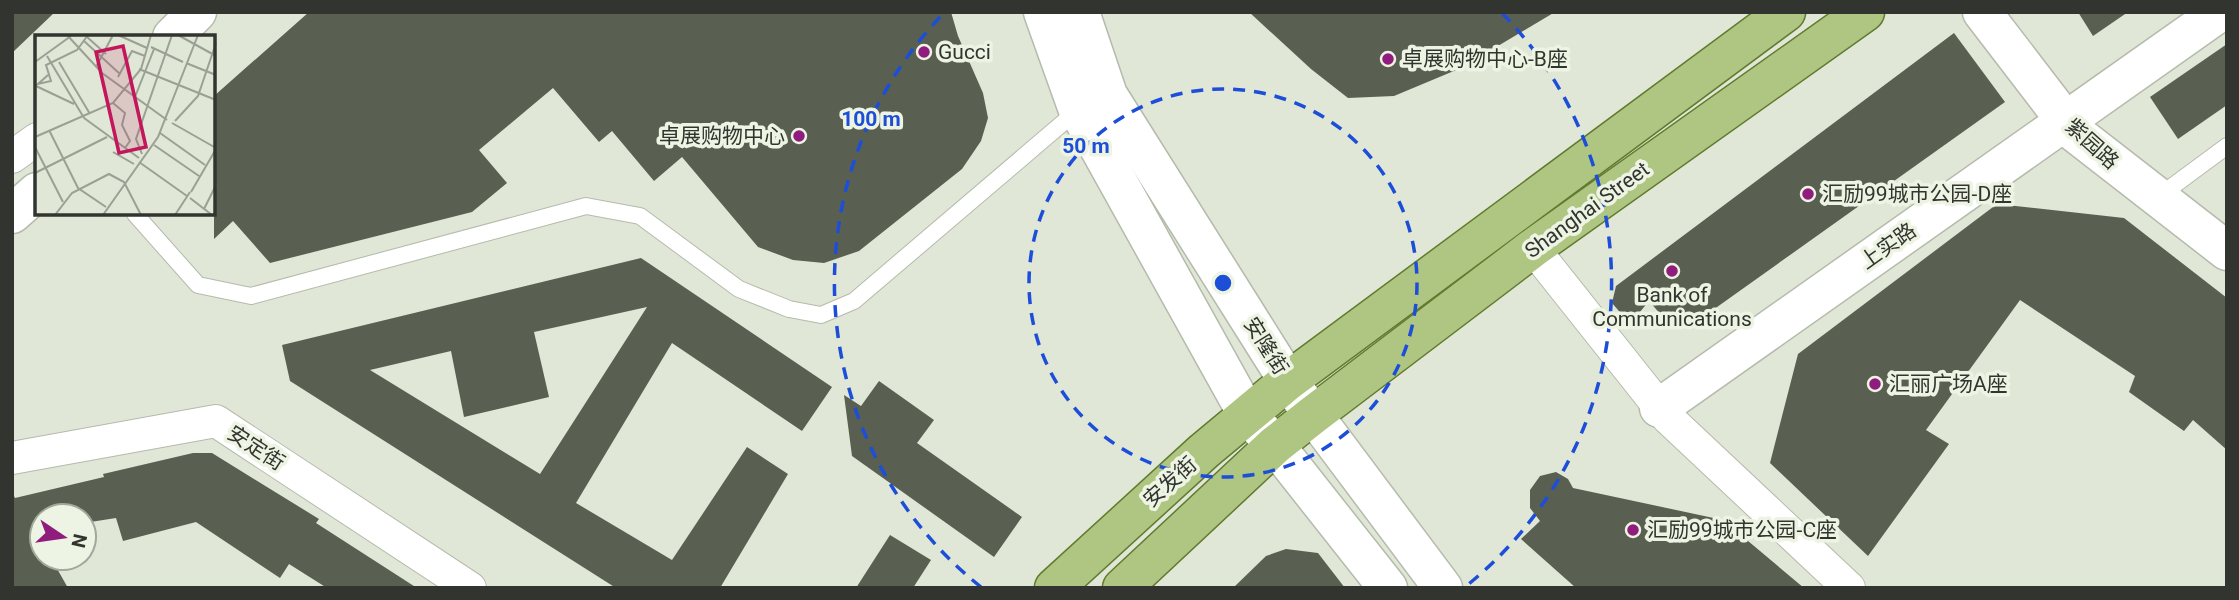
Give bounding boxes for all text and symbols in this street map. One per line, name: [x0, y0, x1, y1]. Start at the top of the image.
inset map: [35, 35, 215, 215]
place label: Gucci: [938, 40, 991, 64]
marker: Gucci: [916, 44, 932, 60]
place label: 卓展购物中心-B座: [1402, 47, 1568, 71]
marker: 卓展购物中心-B座: [1380, 51, 1396, 67]
text: 100 m: [841, 107, 901, 131]
street label: 紫园路: [2061, 114, 2123, 174]
place label: 卓展购物中心: [659, 124, 785, 148]
marker: 卓展购物中心: [791, 128, 807, 144]
text: 50 m: [1062, 134, 1110, 158]
street label: Shanghai Street: [1520, 157, 1654, 263]
place label: 汇励99城市公园-D座: [1822, 182, 2012, 206]
marker: 汇励99城市公园-D座: [1800, 186, 1816, 202]
street label: 上实路: [1855, 218, 1921, 274]
marker: Bank of Communications: [1664, 263, 1680, 279]
centre of rings: [1211, 271, 1235, 295]
place label: Bank of Communications: [1592, 283, 1752, 331]
street label: 安隆街: [1239, 313, 1293, 379]
place label: 汇丽广场A座: [1889, 372, 2008, 396]
marker: 汇丽广场A座: [1867, 376, 1883, 392]
street label: 安定街: [223, 421, 289, 475]
street label: 安发街: [1139, 452, 1201, 512]
north arrow: [28, 502, 98, 572]
place label: 汇励99城市公园-C座: [1647, 518, 1837, 542]
marker: 汇励99城市公园-C座: [1625, 522, 1641, 538]
text: N: [66, 532, 92, 550]

